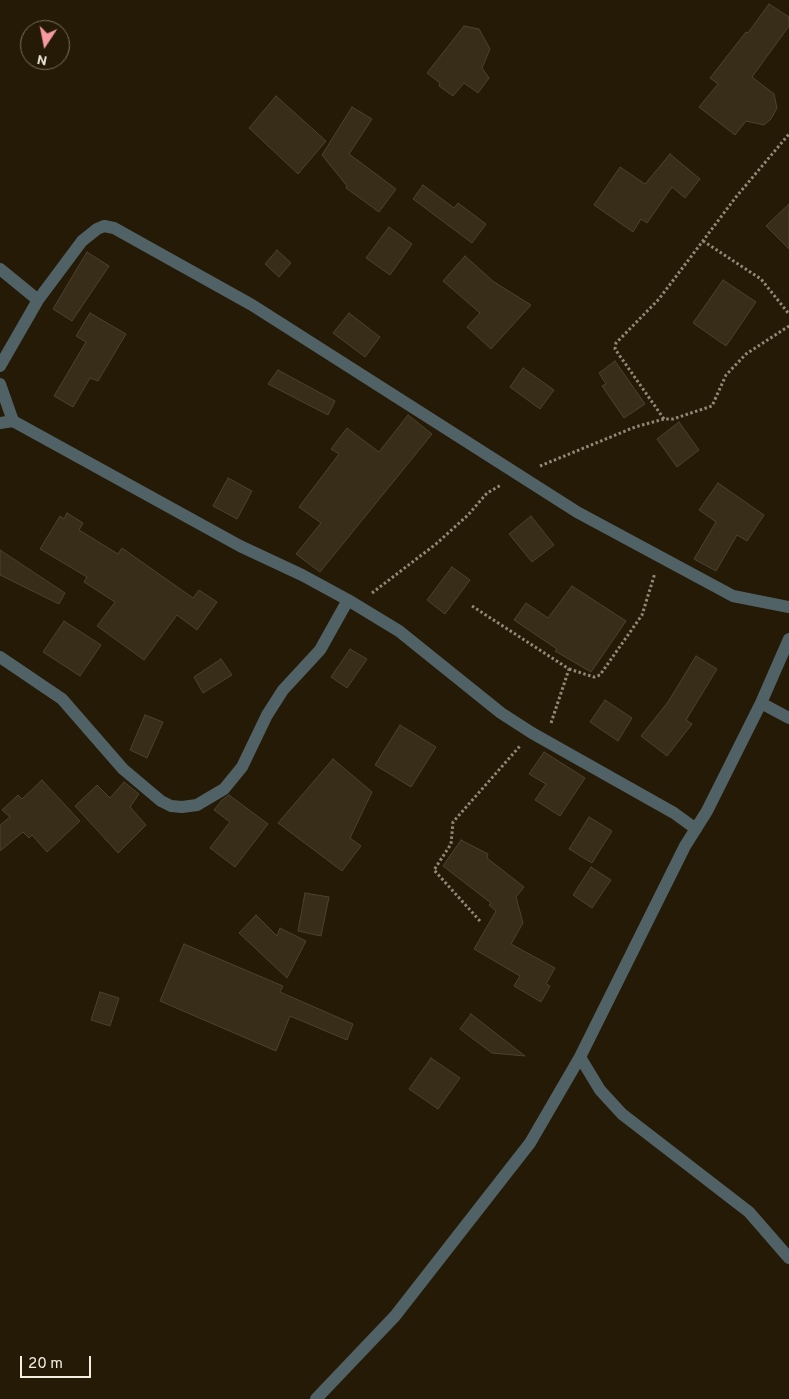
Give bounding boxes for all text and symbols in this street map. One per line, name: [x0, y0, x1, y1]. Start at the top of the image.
north arrow: [20, 20, 70, 70]
text: N: [36, 50, 49, 69]
scale bar: [22, 1346, 94, 1378]
text: 20 m: [28, 1355, 63, 1374]

